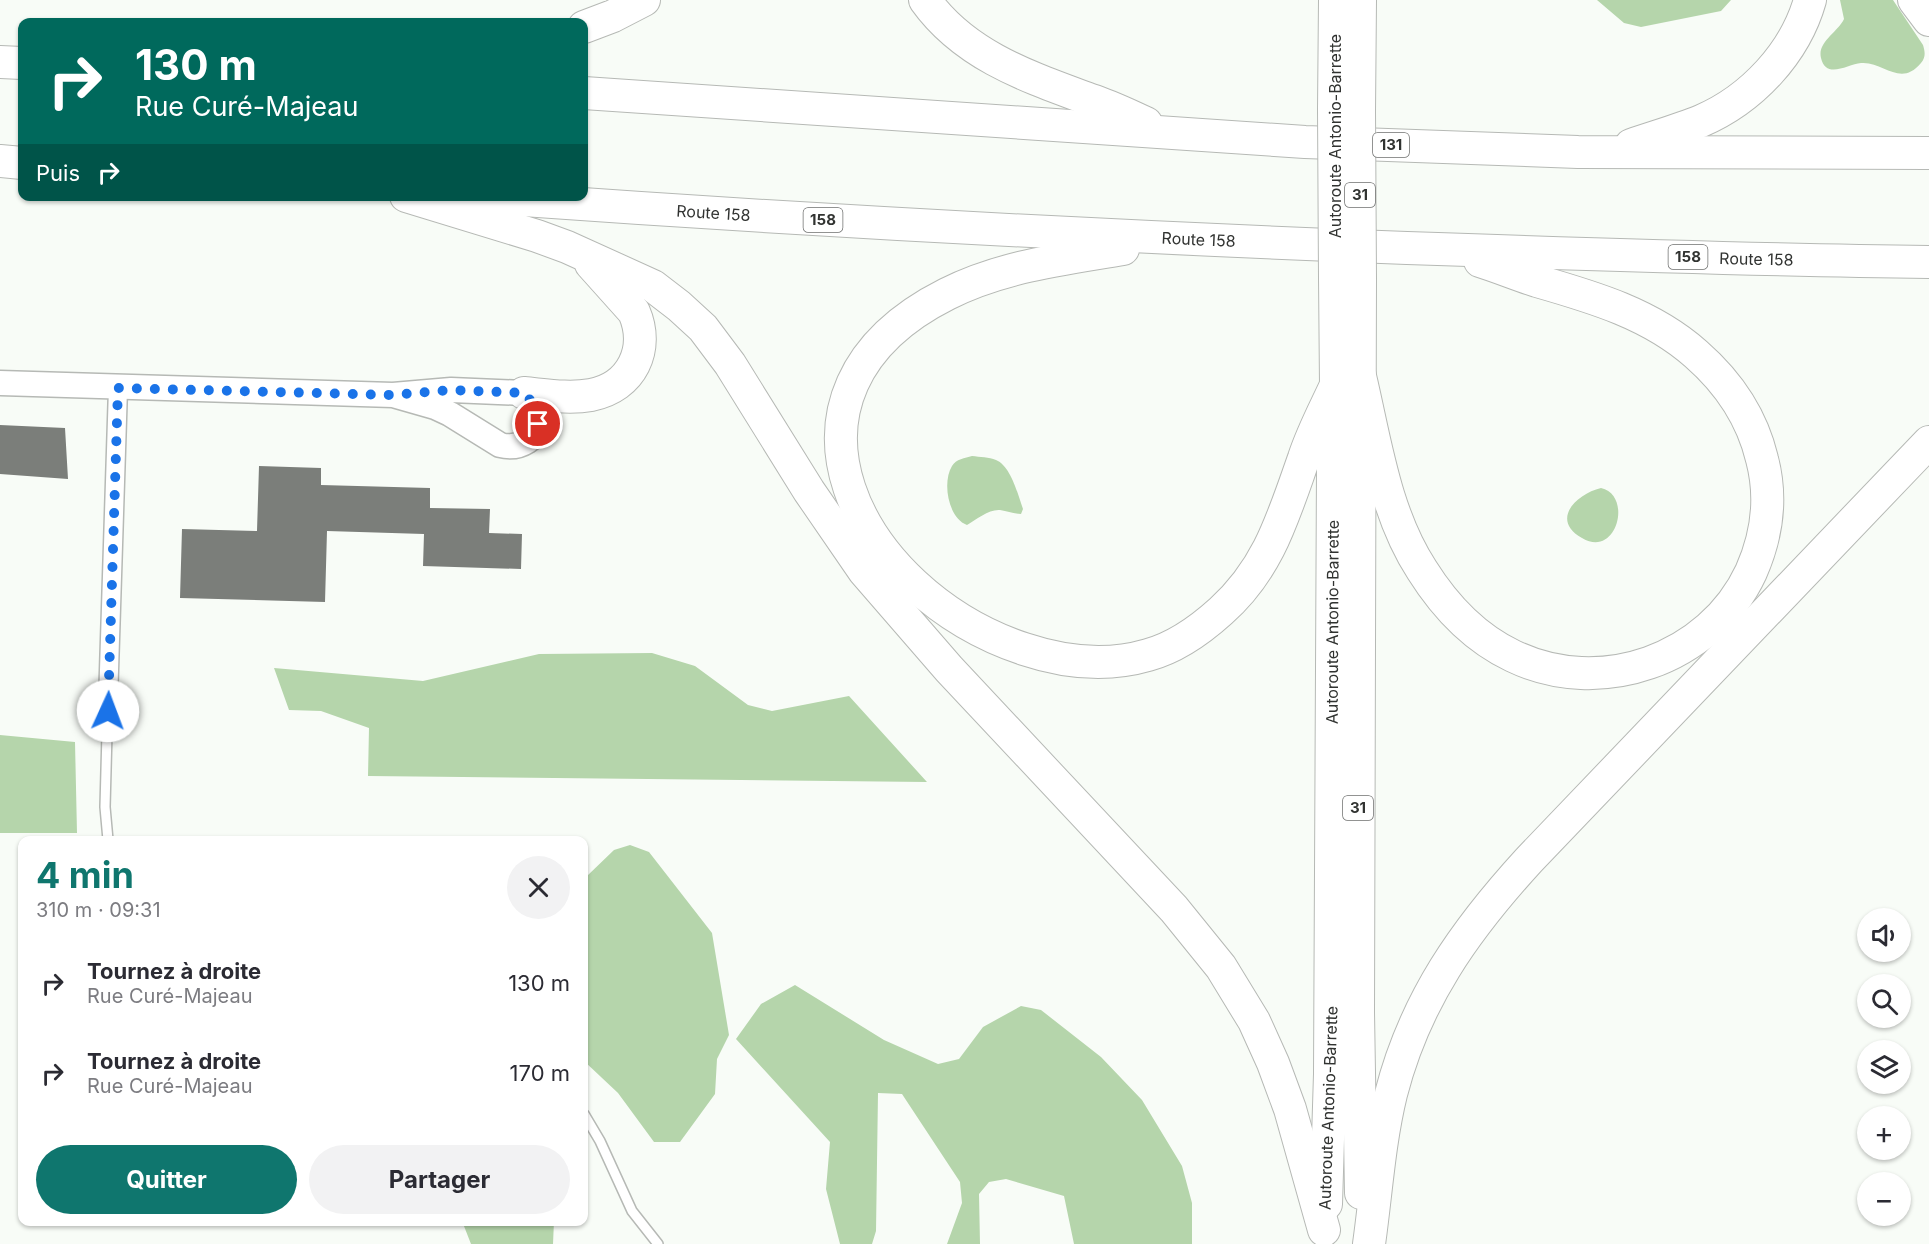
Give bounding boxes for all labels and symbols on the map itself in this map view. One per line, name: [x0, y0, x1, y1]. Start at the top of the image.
street label: Autoroute Antonio-Barrette: [1325, 34, 1345, 238]
road number: 131: [1373, 133, 1409, 157]
road number: 31: [1345, 183, 1375, 207]
street label: Route 158: [676, 200, 751, 225]
road number: 158: [804, 208, 842, 232]
street label: Route 158: [1161, 228, 1236, 251]
road number: 158: [1668, 245, 1708, 269]
street label: Route 158: [1719, 248, 1794, 270]
pin: [512, 398, 563, 449]
street label: Autoroute Antonio-Barrette: [1322, 520, 1343, 724]
position arrow: [76, 679, 140, 743]
road number: 31: [1343, 796, 1373, 820]
street label: Autoroute Antonio-Barrette: [1314, 1006, 1342, 1210]

